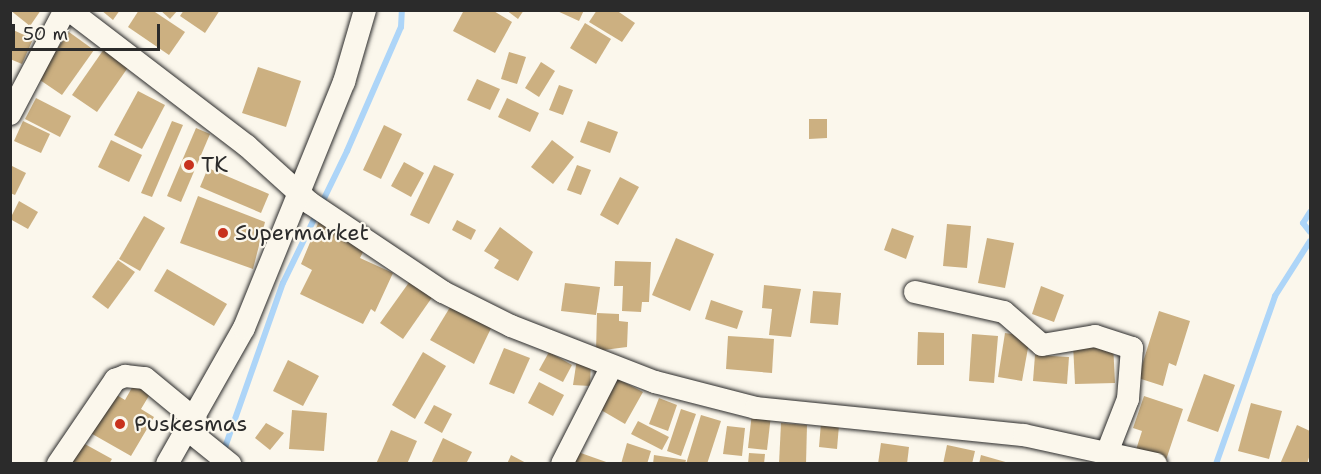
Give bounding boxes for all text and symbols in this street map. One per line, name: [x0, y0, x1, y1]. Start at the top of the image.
scale bar: [15, 12, 164, 50]
text: 50 m: [23, 22, 68, 46]
place label: TK: [201, 152, 228, 178]
marker: TK: [182, 158, 196, 172]
place label: Supermarket: [235, 220, 369, 246]
marker: Supermarket: [216, 226, 230, 240]
place label: Puskesmas: [134, 411, 247, 437]
marker: Puskesmas: [111, 415, 129, 433]

